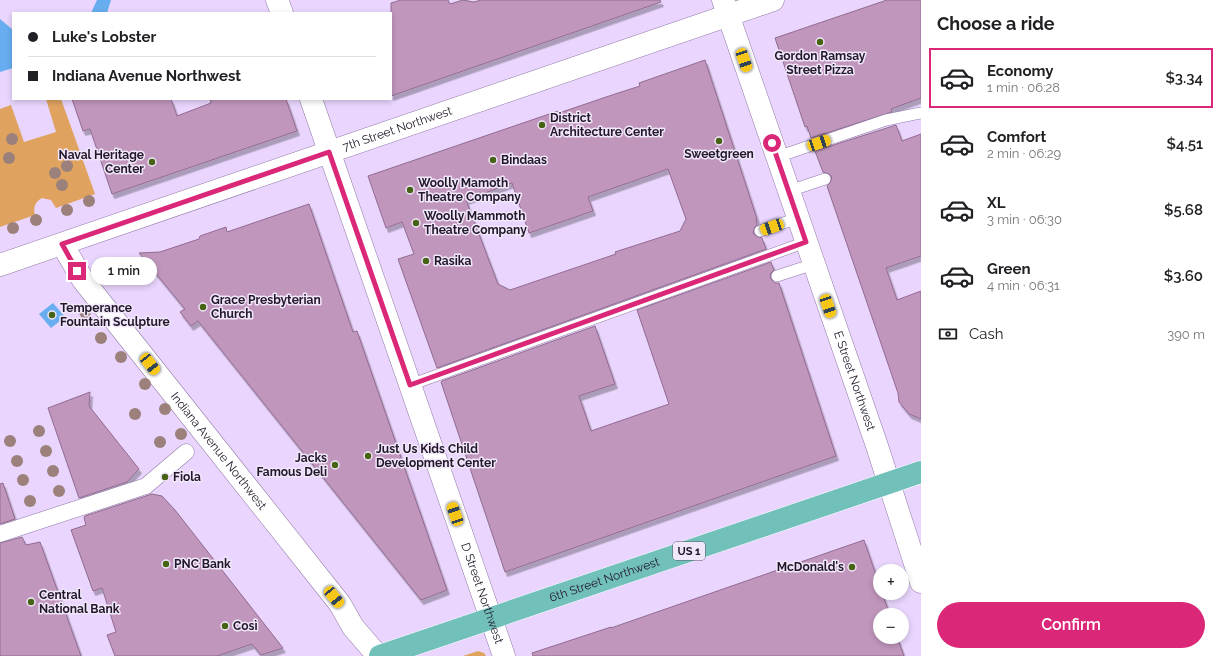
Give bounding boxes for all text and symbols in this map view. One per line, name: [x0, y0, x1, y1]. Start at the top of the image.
text: Choose a ride: [937, 13, 1055, 34]
text: Luke's Lobster: [52, 28, 156, 46]
marker: Gordon Ramsay Street Pizza: [815, 37, 825, 47]
car: [734, 47, 754, 73]
place label: Gordon Ramsay Street Pizza: [775, 49, 866, 77]
icon: car: [939, 60, 975, 96]
text: Economy: [987, 62, 1054, 80]
text: Indiana Avenue Northwest: [52, 67, 241, 85]
text: $3.34: [1165, 69, 1203, 87]
text: 1 min · 06:28: [987, 80, 1060, 95]
street label: 7th Street Northwest: [341, 104, 454, 154]
place label: District Architecture Center: [550, 111, 664, 139]
marker: District Architecture Center: [537, 120, 547, 130]
icon: car: [939, 126, 975, 162]
text: Comfort: [987, 128, 1046, 146]
car: [806, 133, 832, 153]
route start: [763, 134, 781, 152]
text: $4.51: [1167, 135, 1203, 153]
marker: Sweetgreen: [714, 136, 724, 146]
text: 2 min · 06:29: [987, 146, 1061, 161]
place label: Sweetgreen: [684, 147, 754, 161]
place label: Naval Heritage Center: [59, 148, 144, 176]
place label: Bindaas: [501, 153, 547, 167]
marker: Bindaas: [488, 155, 498, 165]
marker: Naval Heritage Center: [147, 157, 157, 167]
place label: Woolly Mamoth Theatre Company: [418, 176, 521, 204]
marker: Woolly Mamoth Theatre Company: [405, 185, 415, 195]
icon: car: [939, 192, 975, 228]
text: XL: [987, 194, 1005, 212]
text: $5.68: [1164, 201, 1203, 219]
place label: Woolly Mammoth Theatre Company: [424, 209, 527, 237]
text: 3 min · 06:30: [987, 212, 1062, 227]
car: [759, 217, 785, 237]
marker: Woolly Mammoth Theatre Company: [411, 218, 421, 228]
place label: Rasika: [434, 254, 471, 268]
marker: Rasika: [421, 256, 431, 266]
callout: 1 min: [91, 257, 157, 285]
icon: car: [939, 258, 975, 294]
text: Green: [987, 260, 1031, 278]
route end: [68, 262, 86, 280]
text: 1 min: [108, 263, 140, 278]
text: $3.60: [1164, 267, 1203, 285]
text: 4 min · 06:31: [987, 278, 1060, 293]
place label: Grace Presbyterian Church: [211, 293, 321, 321]
car: [818, 293, 838, 319]
place label: Temperance Fountain Sculpture: [60, 301, 170, 329]
marker: Grace Presbyterian Church: [198, 302, 208, 312]
marker: Temperance Fountain Sculpture: [47, 310, 57, 320]
icon: cash: [937, 323, 959, 345]
text: Cash: [969, 325, 1003, 343]
text: 390 m: [1167, 327, 1205, 342]
street label: E Street Northwest: [831, 329, 878, 433]
car: [138, 351, 162, 377]
street label: Indiana Avenue Northwest: [168, 390, 270, 513]
place label: Just Us Kids Child Development Center: [376, 442, 496, 470]
place label: Jacks Famous Deli: [256, 451, 327, 479]
marker: Just Us Kids Child Development Center: [363, 451, 373, 461]
marker: Jacks Famous Deli: [330, 460, 340, 470]
place label: Fiola: [173, 470, 201, 484]
marker: Fiola: [160, 472, 170, 482]
car: [445, 501, 465, 527]
street label: D Street Northwest: [458, 541, 506, 645]
road number: US 1: [673, 542, 705, 560]
street label: 6th Street Northwest: [547, 554, 661, 605]
place label: PNC Bank: [174, 557, 231, 571]
marker: PNC Bank: [161, 559, 171, 569]
place label: McDonald's: [777, 560, 844, 574]
marker: McDonald's: [847, 562, 857, 572]
map controls: [873, 564, 909, 644]
button: +: [873, 564, 909, 600]
car: [322, 584, 346, 610]
place label: Central National Bank: [39, 588, 120, 616]
marker: Central National Bank: [26, 597, 36, 607]
button: Confirm: [937, 602, 1205, 648]
button: −: [873, 608, 909, 644]
place label: Così: [233, 619, 257, 633]
marker: Così: [220, 621, 230, 631]

